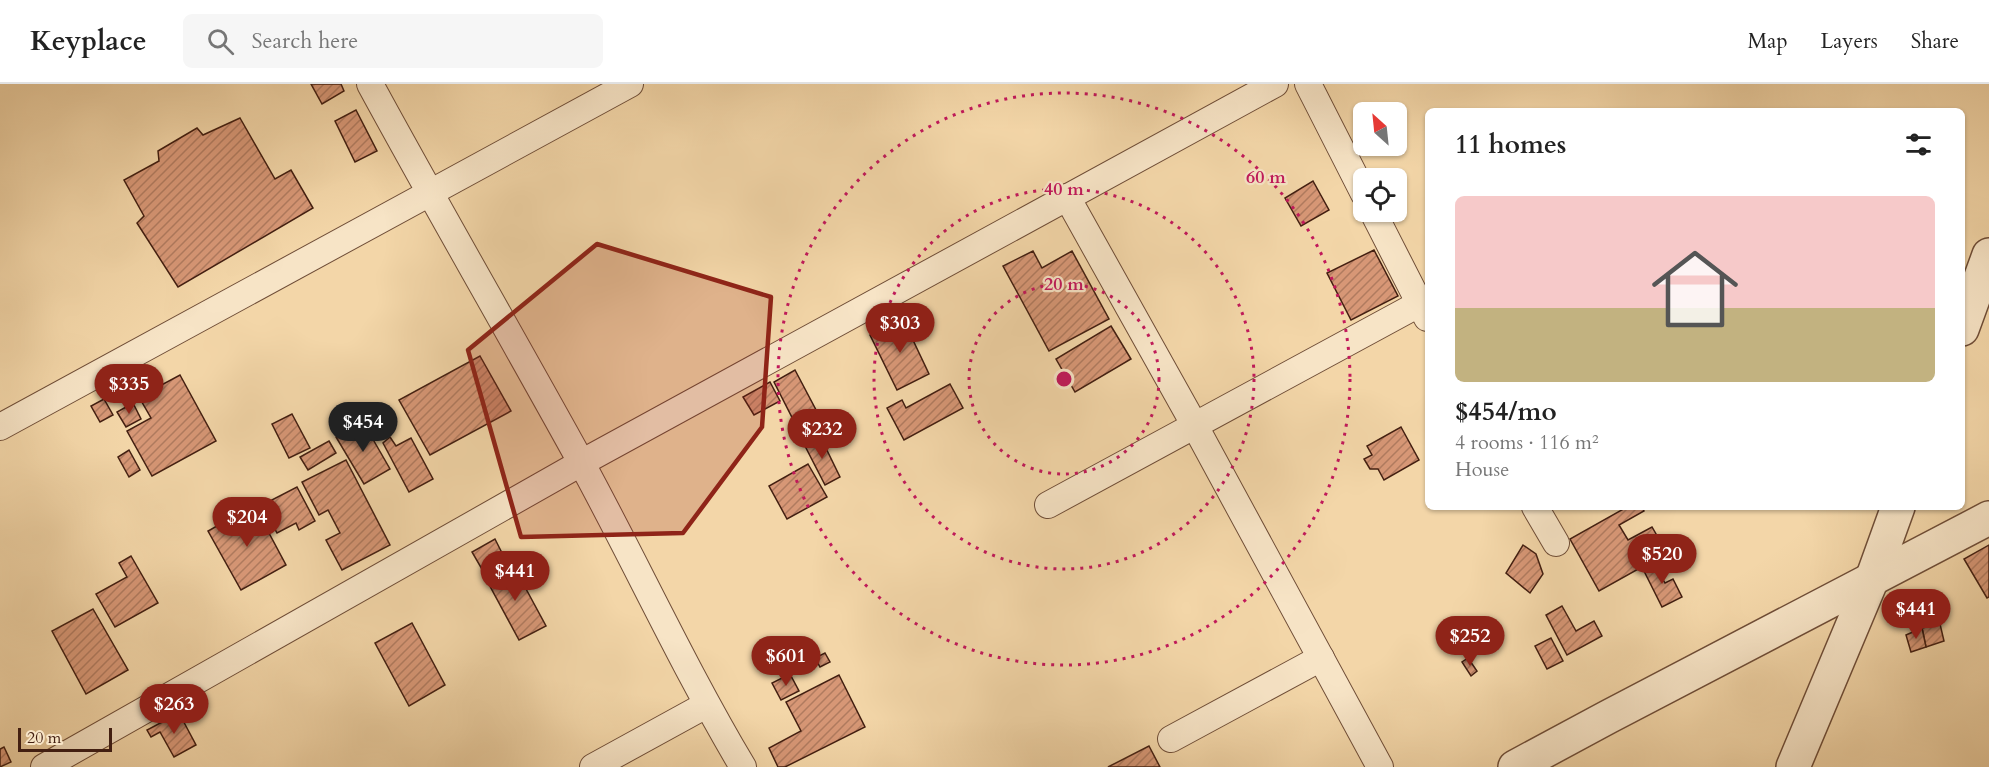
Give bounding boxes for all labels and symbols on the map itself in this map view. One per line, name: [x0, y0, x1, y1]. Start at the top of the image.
north arrow: [1353, 102, 1407, 156]
text: 60 m: [1246, 165, 1286, 190]
text: 40 m: [1044, 177, 1084, 202]
text: 20 m: [1044, 272, 1084, 297]
pin: $303: [864, 303, 936, 354]
pin: $335: [93, 364, 165, 415]
centre of rings: [1054, 369, 1074, 389]
pin: $454: [327, 402, 399, 453]
pin: $232: [786, 409, 858, 460]
pin: $204: [211, 497, 283, 548]
pin: $520: [1626, 534, 1698, 585]
pin: $441: [479, 551, 551, 602]
pin: $441: [1880, 589, 1952, 640]
pin: $252: [1434, 616, 1506, 667]
pin: $601: [750, 636, 822, 687]
pin: $263: [138, 684, 210, 735]
scale bar: [18, 725, 112, 752]

